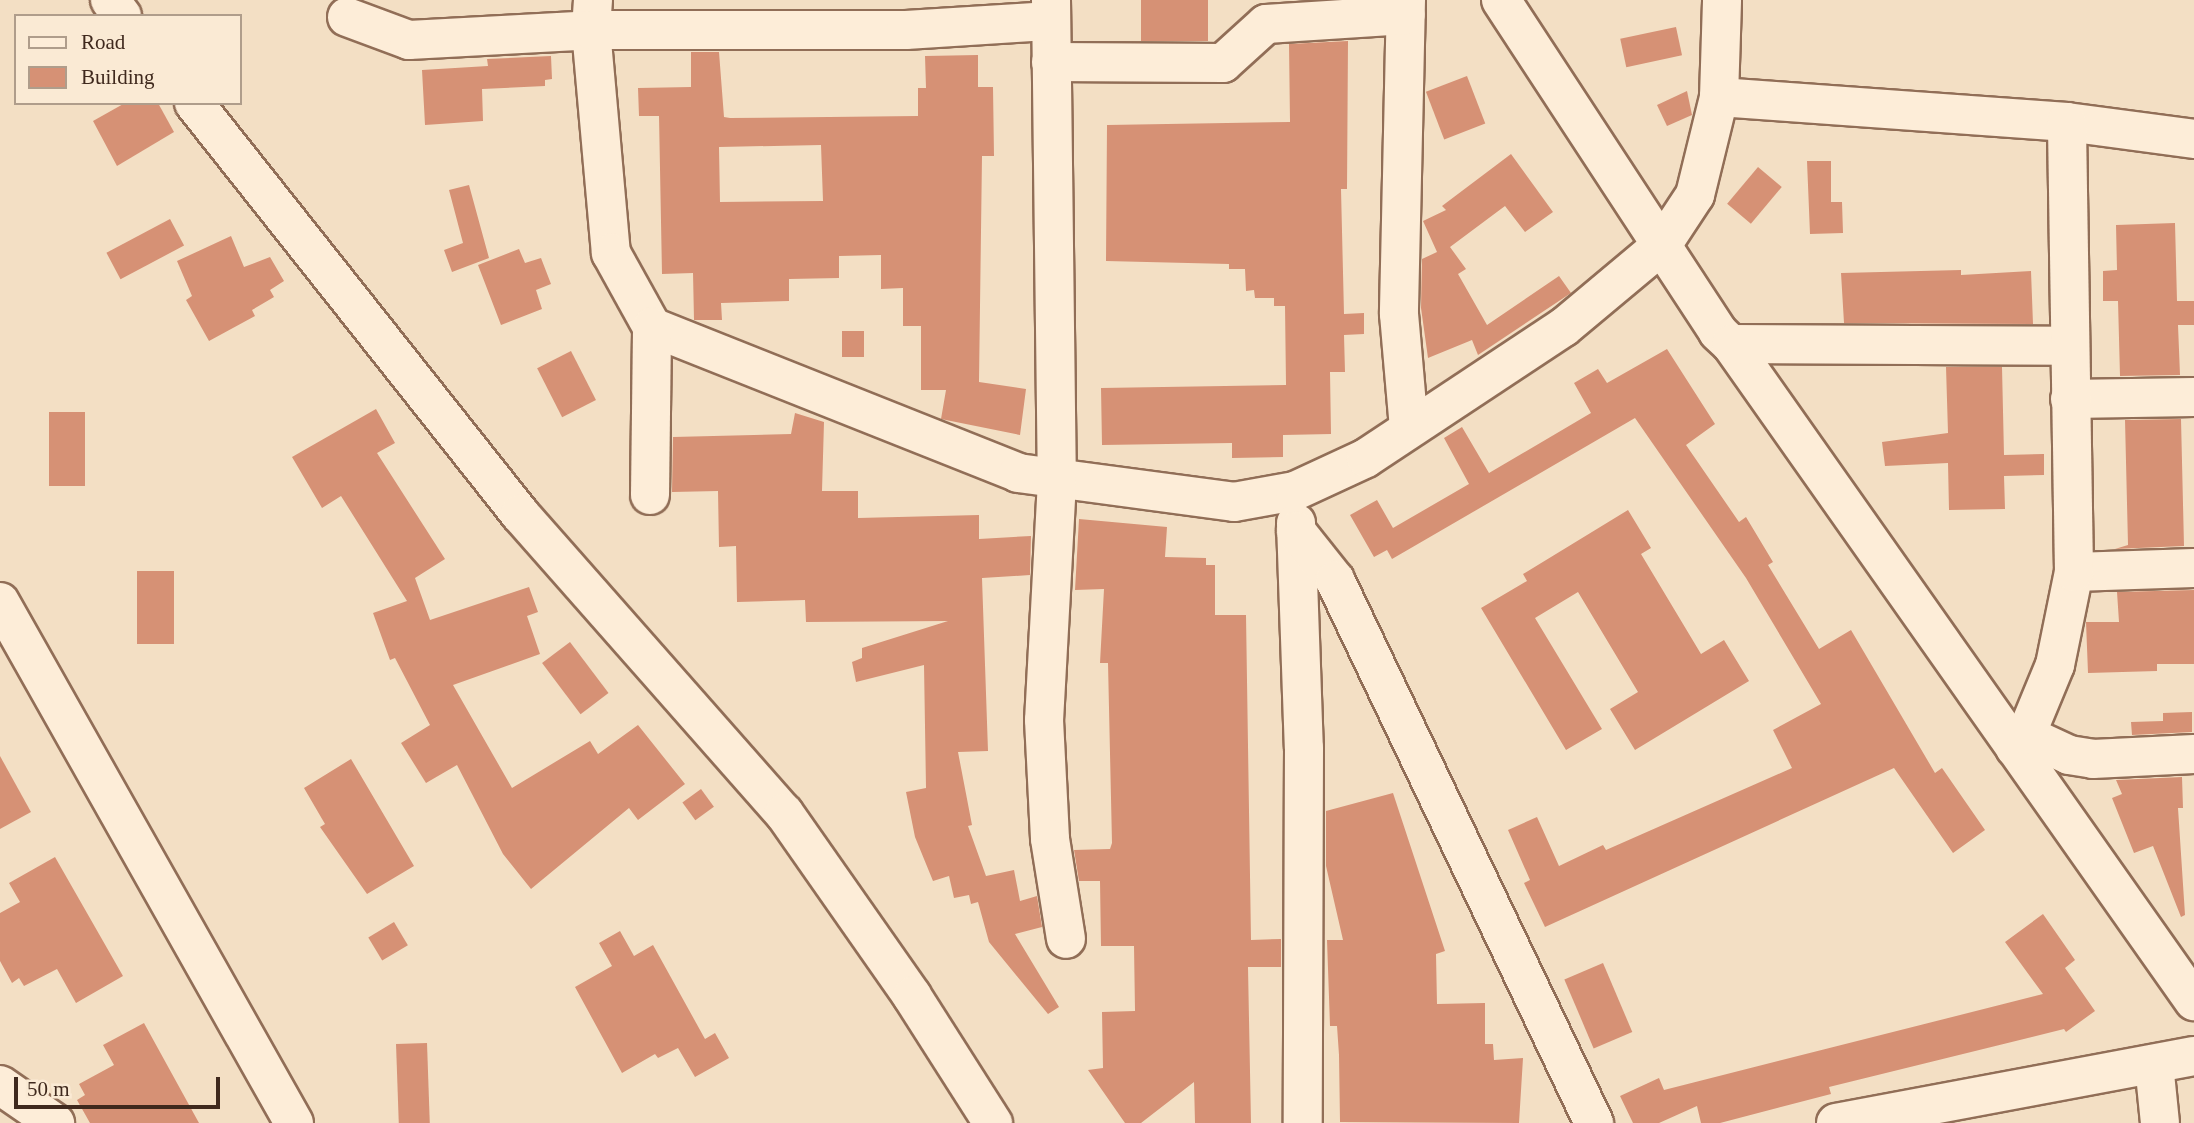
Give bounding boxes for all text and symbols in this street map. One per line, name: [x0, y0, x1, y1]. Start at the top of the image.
legend: [14, 14, 242, 105]
text: Road: [81, 30, 125, 54]
text: Building: [81, 65, 155, 89]
scale bar: [18, 1064, 224, 1108]
text: 50 m: [27, 1077, 70, 1101]

